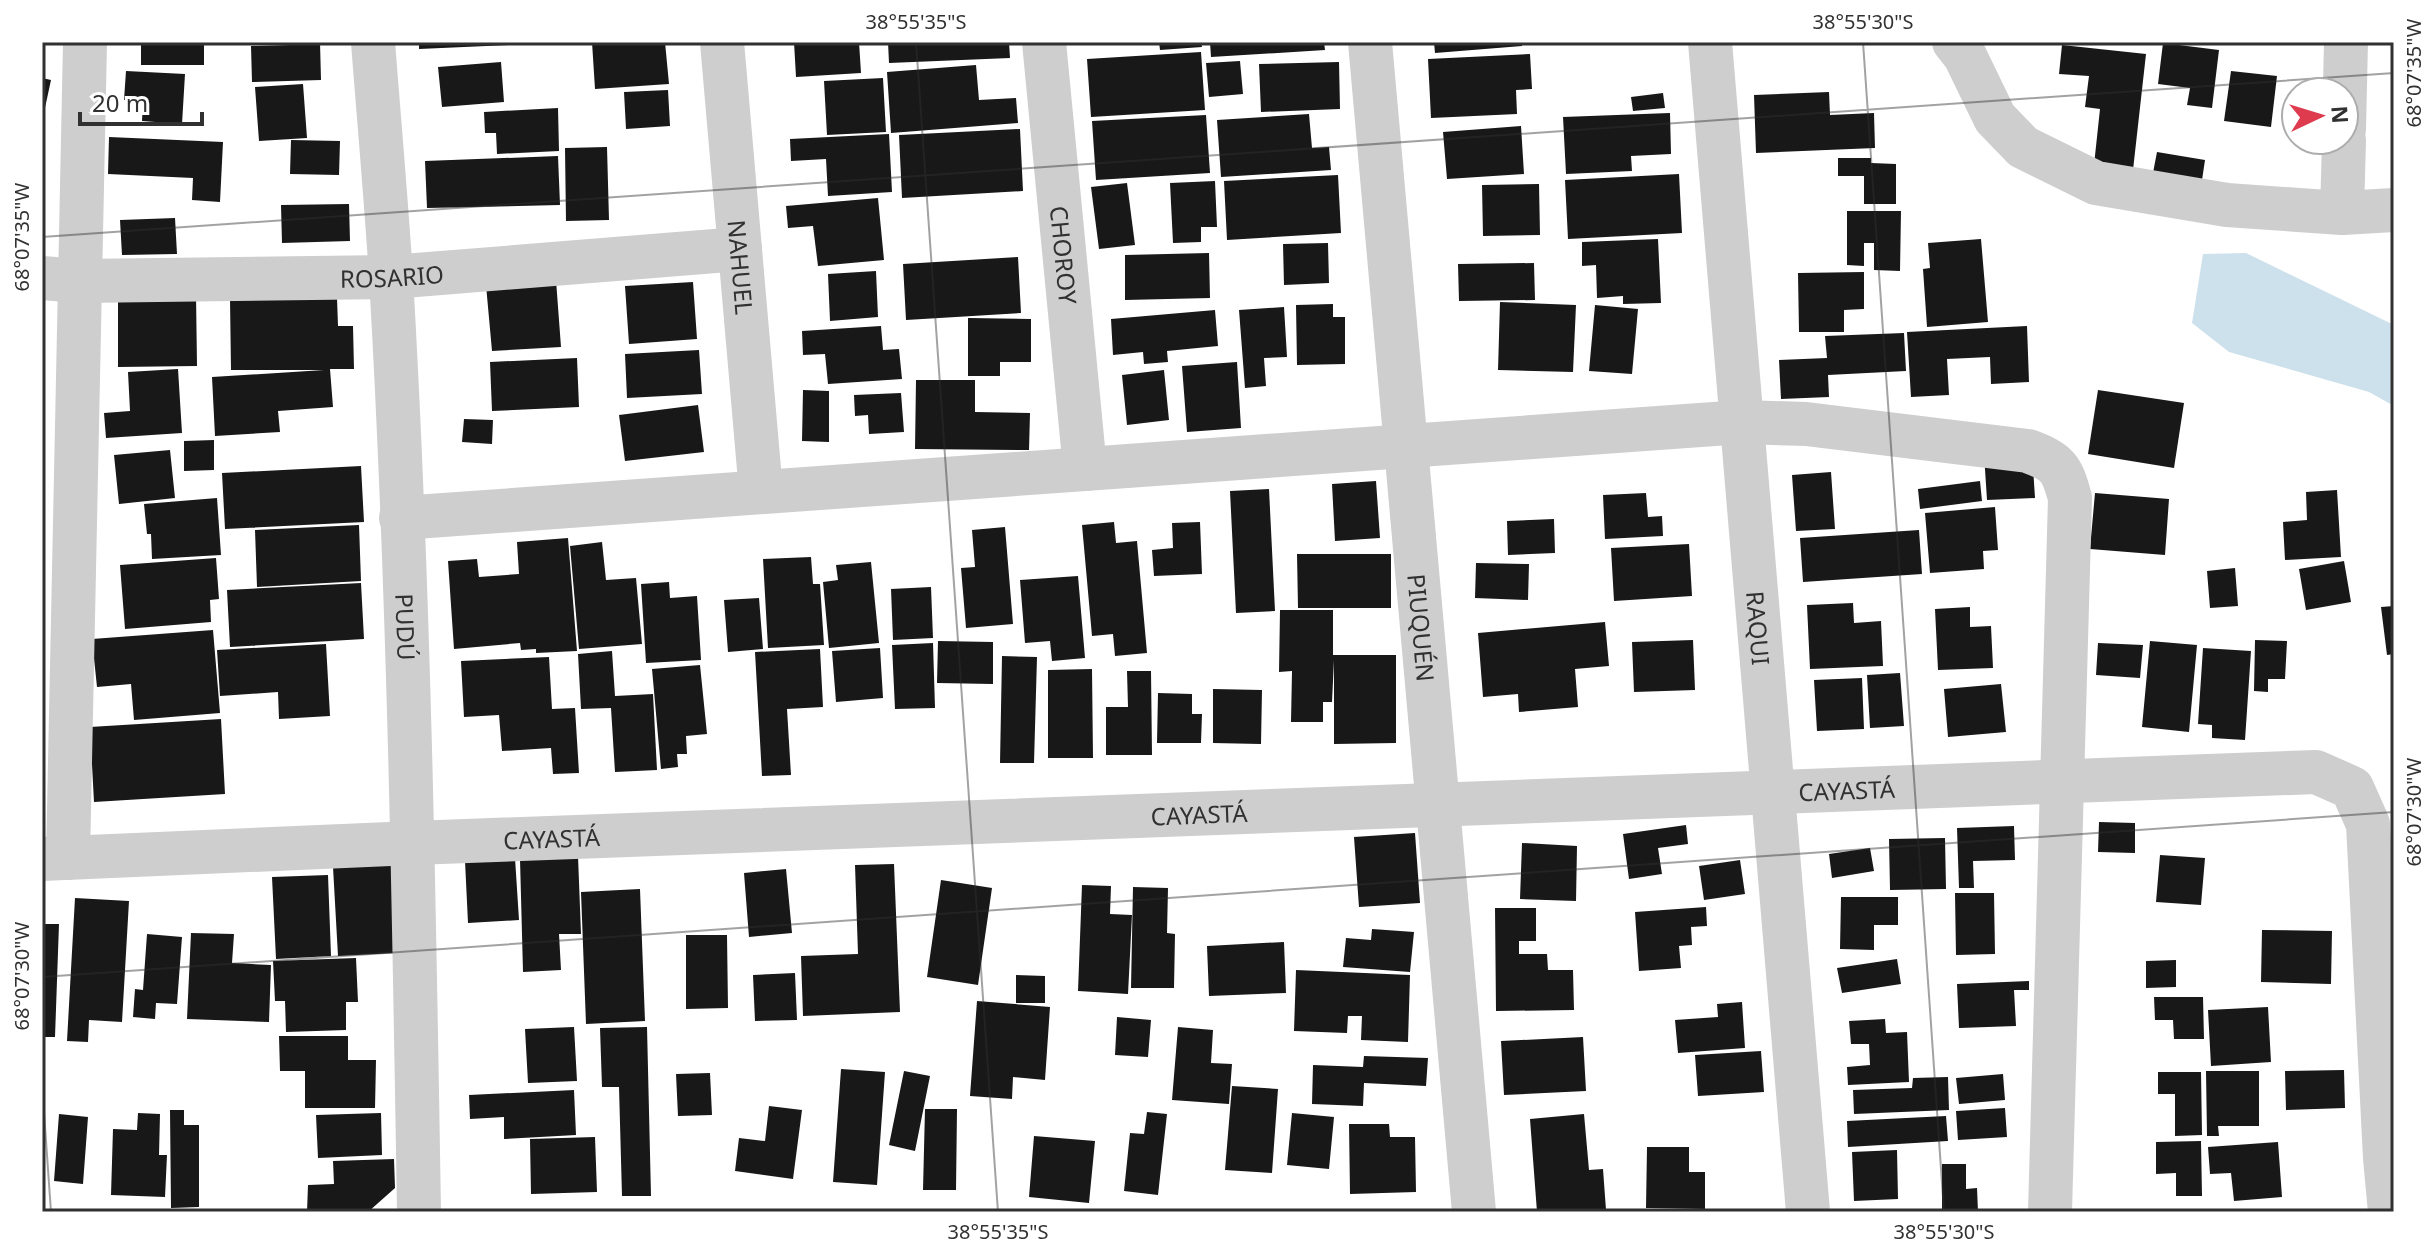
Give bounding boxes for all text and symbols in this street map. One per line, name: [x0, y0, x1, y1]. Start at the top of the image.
text: 38°55'35"S: [866, 8, 966, 35]
text: 38°55'30"S: [1813, 8, 1913, 35]
text: 68°07'35"W: [2400, 18, 2427, 127]
scale bar: [80, 76, 202, 126]
north arrow: [2280, 76, 2360, 156]
text: 20 m: [92, 86, 148, 119]
text: N: [2325, 105, 2357, 125]
text: 68°07'35"W: [8, 182, 35, 291]
street label: CHOROY: [1043, 204, 1086, 306]
street label: NAHUEL: [721, 218, 762, 316]
street label: ROSARIO: [340, 256, 445, 294]
street label: PIUQUÉN: [1401, 572, 1443, 683]
street label: RAQUI: [1740, 590, 1779, 666]
street label: PUDÚ: [389, 593, 424, 661]
text: 68°07'30"W: [2400, 757, 2427, 866]
street label: CAYASTÁ: [1798, 771, 1896, 808]
street label: CAYASTÁ: [1150, 795, 1249, 832]
street label: CAYASTÁ: [503, 820, 601, 856]
text: 68°07'30"W: [8, 921, 35, 1030]
text: 38°55'35"S: [948, 1218, 1048, 1245]
text: 38°55'30"S: [1894, 1218, 1994, 1245]

